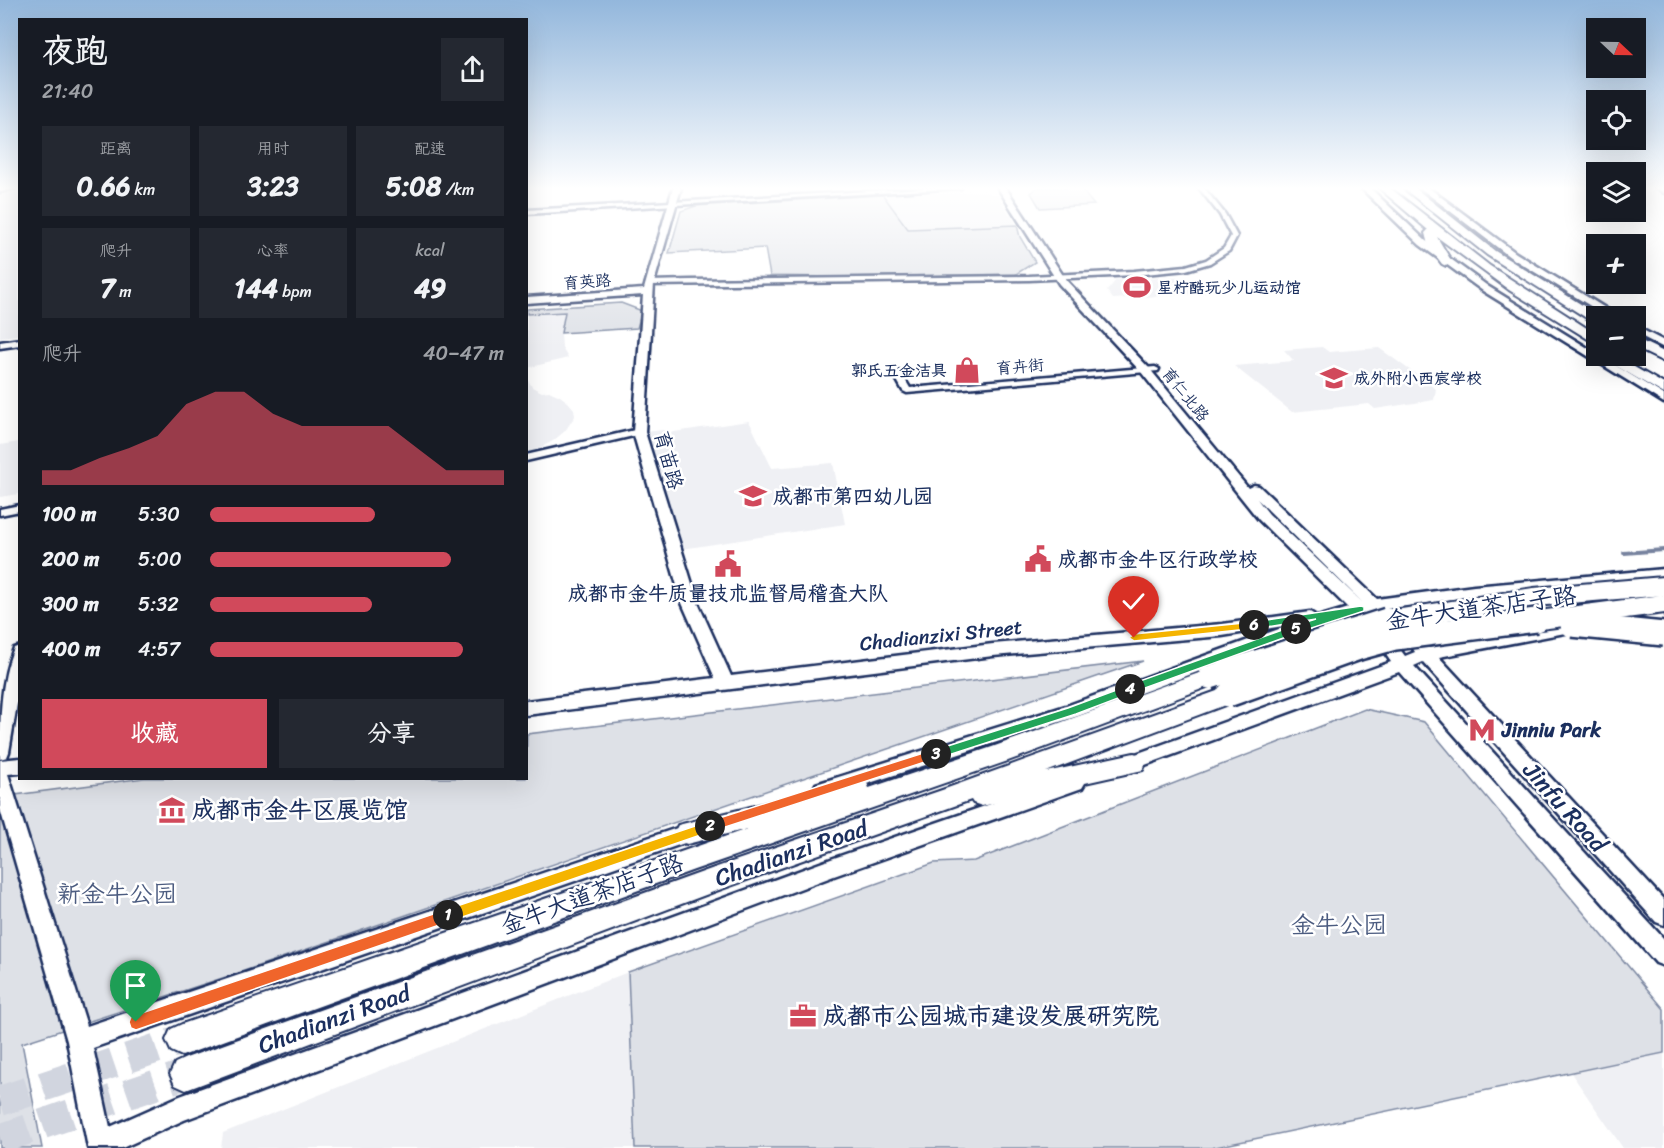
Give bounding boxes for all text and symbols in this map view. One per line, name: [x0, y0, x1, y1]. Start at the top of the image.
north arrow: [1586, 18, 1646, 78]
map controls: [1586, 18, 1646, 366]
text: 夜跑: [42, 22, 108, 80]
button: share: [441, 38, 504, 101]
text: 21:40: [42, 74, 93, 109]
button: locate: [1586, 90, 1646, 150]
text: 距离: [100, 134, 132, 163]
text: 用时: [257, 134, 289, 163]
text: 配速: [414, 134, 446, 163]
button: layers: [1586, 162, 1646, 222]
text: 0.66: [77, 163, 130, 209]
text: 3:23: [247, 163, 299, 209]
text: 5:08: [386, 163, 441, 209]
text: km: [130, 175, 155, 204]
text: /km: [441, 175, 474, 204]
button: +: [1586, 234, 1646, 294]
text: 爬升: [100, 236, 132, 265]
text: 心率: [257, 236, 289, 265]
text: kcal: [415, 236, 445, 265]
text: 7: [100, 265, 115, 311]
text: 144: [234, 265, 278, 311]
text: 49: [414, 265, 446, 311]
street label: 育英路: [562, 265, 612, 298]
sports icon: 星柠酷玩少儿运动馆: [1122, 272, 1152, 302]
place label: 星柠酷玩少儿运动馆: [1157, 273, 1301, 302]
text: m: [115, 277, 132, 306]
text: bpm: [278, 277, 312, 306]
button: −: [1586, 306, 1646, 366]
text: 爬升: [42, 336, 82, 371]
text: 40–47 m: [423, 336, 504, 371]
street label: 育卉街: [995, 350, 1045, 383]
shop icon: 郭氏五金洁具: [952, 355, 982, 385]
place label: 郭氏五金洁具: [851, 356, 947, 385]
street label: 育仁北路: [1154, 360, 1217, 428]
school or university icon: 成外附小西宸学校: [1319, 363, 1349, 393]
place label: 成外附小西宸学校: [1354, 364, 1482, 393]
street label: 育苗路: [644, 427, 693, 495]
place label: 成都市第四幼儿园: [773, 479, 933, 514]
school or university icon: 成都市第四幼儿园: [738, 481, 768, 511]
text: 100 m: [42, 497, 96, 532]
text: 5:30: [138, 497, 180, 532]
text: 200 m: [42, 542, 99, 577]
text: 5:00: [138, 542, 182, 577]
place label: 成都市金牛区行政学校: [1058, 542, 1258, 577]
public building icon: 成都市金牛区行政学校: [1023, 544, 1053, 574]
public building icon: 成都市金牛质量技术监督局稽查大队: [713, 549, 743, 579]
street label: 金牛大道茶店子路: [1383, 574, 1579, 642]
place label: 成都市金牛质量技术监督局稽查大队: [568, 576, 888, 611]
pin: [1108, 576, 1159, 638]
icon: check: [1117, 585, 1150, 618]
text: 300 m: [42, 587, 99, 622]
text: 5:32: [138, 587, 179, 622]
street label: Chadianzixi Street: [858, 610, 1024, 661]
pin: 6: [1239, 610, 1269, 640]
text: 6: [1249, 610, 1259, 639]
pin: 5: [1281, 614, 1311, 644]
text: 5: [1291, 614, 1301, 643]
text: 400 m: [42, 632, 100, 667]
text: 4:57: [138, 632, 180, 667]
pin: 4: [1115, 674, 1145, 704]
text: 4: [1125, 674, 1135, 703]
button: 收藏: [42, 699, 267, 768]
button: 分享: [279, 699, 504, 768]
place label: Jinniu Park: [1501, 713, 1602, 748]
metro station icon: Jinniu Park: [1467, 715, 1497, 745]
pin: 3: [921, 739, 951, 769]
text: 3: [932, 739, 940, 768]
street label: Jinfu Road: [1511, 751, 1619, 863]
place label: 成都市金牛区展览馆: [192, 789, 408, 831]
museum icon: 成都市金牛区展览馆: [157, 795, 187, 825]
street label: Chadianzi Road: [709, 807, 875, 899]
pin: 2: [695, 811, 725, 841]
text: 2: [705, 811, 715, 840]
street label: 金牛大道茶店子路: [495, 841, 689, 947]
park label: 新金牛公园: [57, 873, 177, 915]
pin: 1: [433, 900, 463, 930]
text: 1: [445, 900, 451, 929]
park label: 金牛公园: [1291, 904, 1387, 946]
pin: [110, 960, 161, 1022]
icon: arrive: [119, 969, 152, 1002]
street label: Chadianzi Road: [252, 971, 417, 1066]
place label: 成都市公园城市建设发展研究院: [823, 995, 1159, 1037]
office icon: 成都市公园城市建设发展研究院: [788, 1001, 818, 1031]

